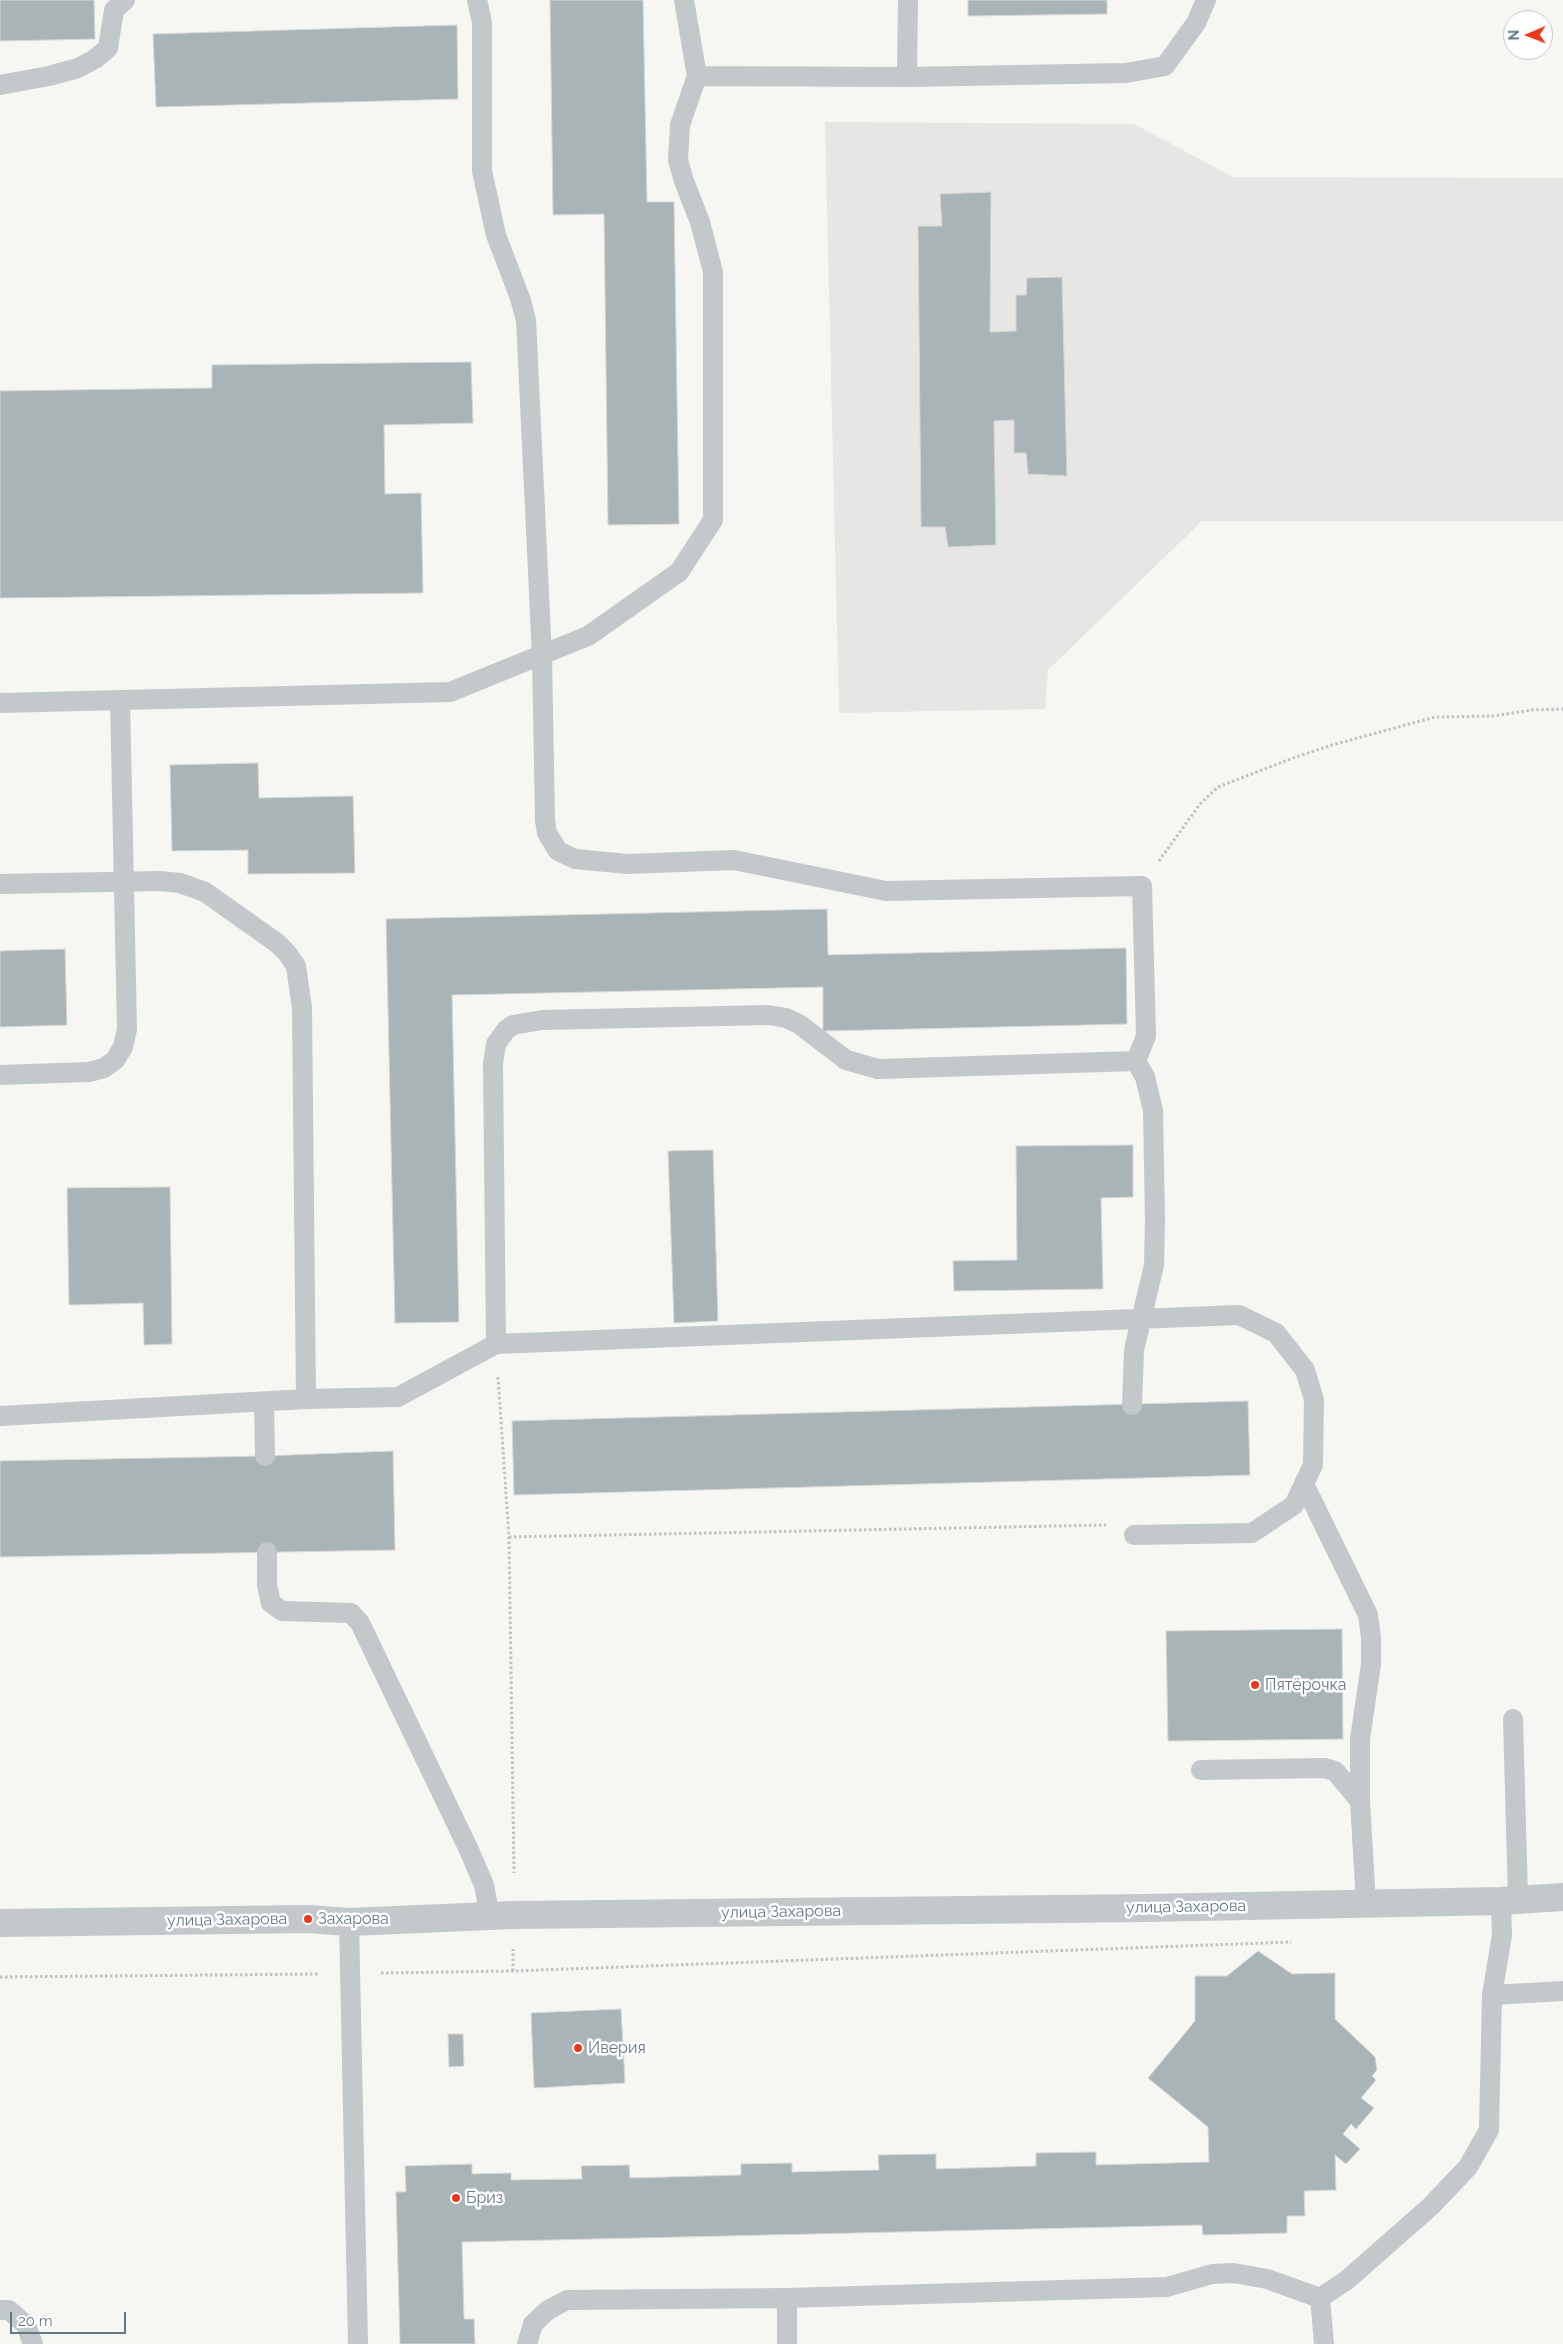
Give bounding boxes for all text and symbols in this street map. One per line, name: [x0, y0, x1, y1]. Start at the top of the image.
north arrow: [1503, 10, 1553, 60]
text: N: [1506, 30, 1522, 41]
place label: Пятёрочка: [1265, 1675, 1346, 1695]
marker: Пятёрочка: [1249, 1679, 1261, 1691]
street label: улица Захарова: [1126, 1896, 1246, 1918]
street label: улица Захарова: [721, 1901, 841, 1923]
street label: улица Захарова: [167, 1909, 287, 1931]
place label: Захарова: [318, 1909, 389, 1929]
marker: Захарова: [302, 1913, 314, 1925]
place label: Иверия: [588, 2038, 646, 2058]
marker: Иверия: [572, 2042, 584, 2054]
place label: Бриз: [466, 2188, 503, 2208]
marker: Бриз: [450, 2192, 462, 2204]
scale bar: [12, 2302, 129, 2334]
text: 20 m: [18, 2312, 53, 2330]

